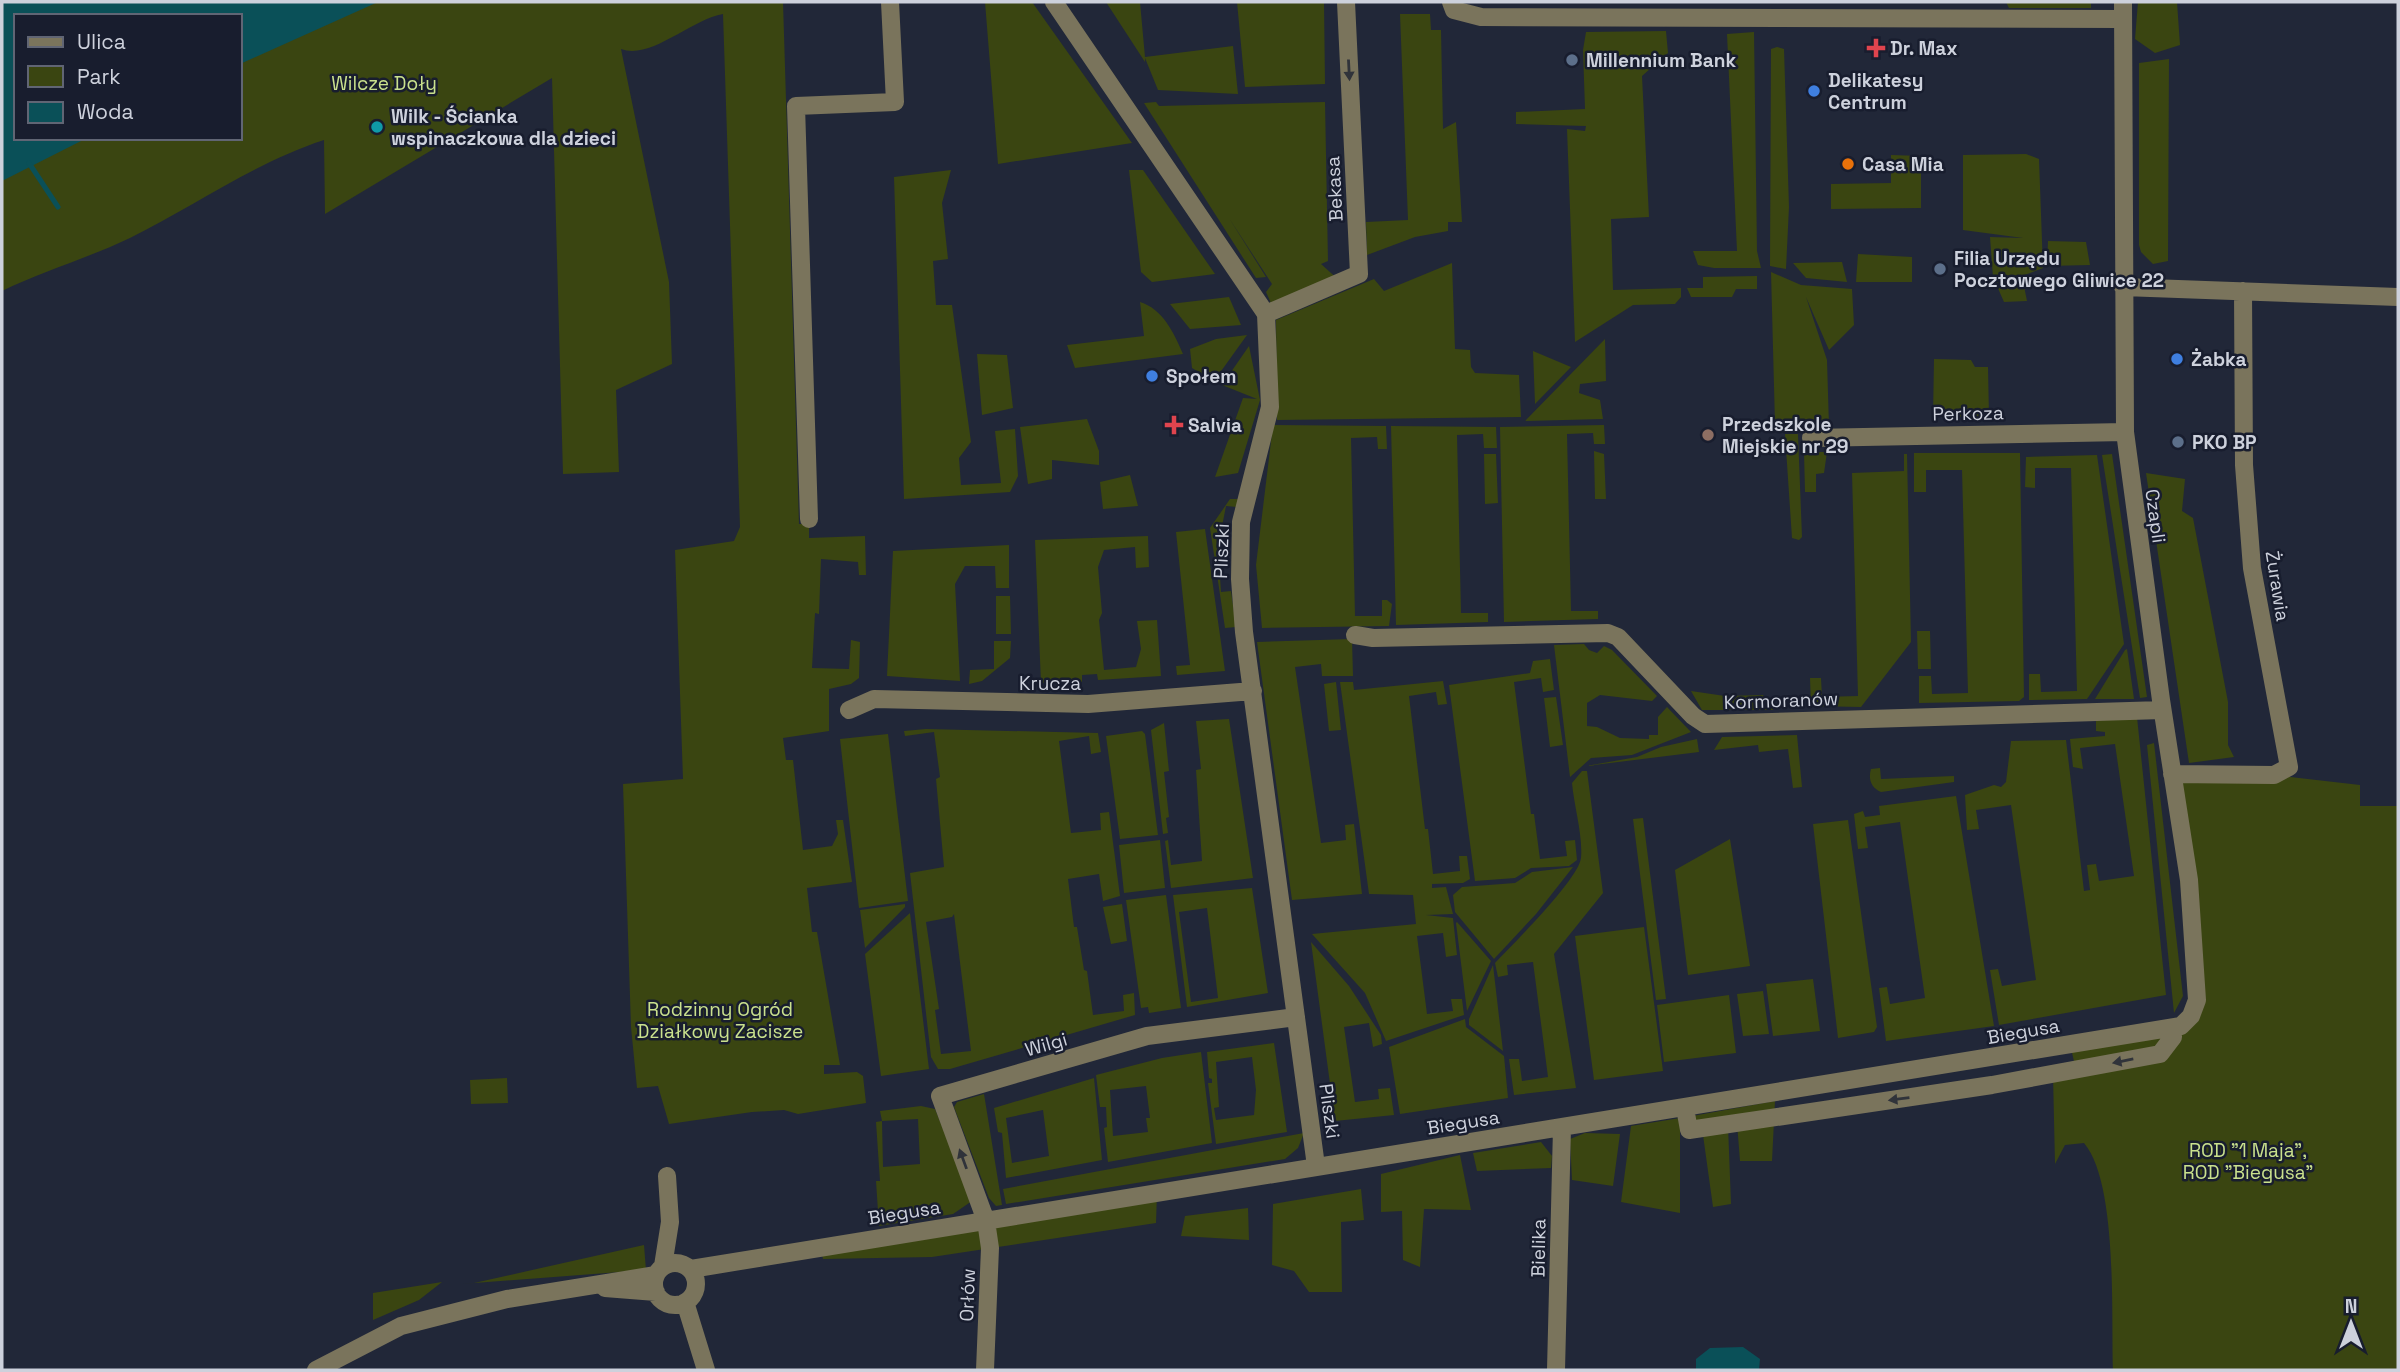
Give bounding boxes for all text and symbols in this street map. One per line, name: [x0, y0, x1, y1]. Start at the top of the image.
legend: [14, 14, 242, 140]
text: Ulica: [77, 28, 126, 55]
place label: Dr. Max: [1890, 36, 1958, 61]
marker: Dr. Max: [1868, 40, 1884, 56]
place label: Millennium Bank: [1586, 48, 1736, 73]
marker: Millennium Bank: [1564, 52, 1580, 68]
one-way arrow: [1344, 59, 1355, 81]
text: Park: [77, 63, 121, 90]
place label: Delikatesy Centrum: [1828, 68, 1924, 115]
park label: Wilcze Doły: [331, 71, 437, 96]
marker: Delikatesy Centrum: [1806, 83, 1822, 99]
text: Woda: [77, 98, 134, 125]
place label: Wilk - Ścianka wspinaczkowa dla dzieci: [391, 104, 616, 151]
marker: Wilk - Ścianka wspinaczkowa dla dzieci: [369, 119, 385, 135]
place label: Casa Mia: [1862, 152, 1944, 177]
street label: Bekasa: [1320, 156, 1349, 222]
marker: Casa Mia: [1840, 156, 1856, 172]
place label: Filia Urzędu Pocztowego Gliwice 22: [1954, 246, 2164, 293]
marker: Filia Urzędu Pocztowego Gliwice 22: [1932, 261, 1948, 277]
place label: Żabka: [2191, 347, 2247, 372]
marker: Żabka: [2169, 351, 2185, 367]
place label: Społem: [1166, 364, 1236, 389]
marker: Społem: [1144, 368, 1160, 384]
street label: Perkoza: [1932, 400, 2004, 427]
place label: Przedszkole Miejskie nr 29: [1722, 412, 1848, 459]
place label: Salvia: [1188, 413, 1242, 438]
marker: Salvia: [1166, 417, 1182, 433]
marker: Przedszkole Miejskie nr 29: [1700, 427, 1716, 443]
place label: PKO BP: [2192, 430, 2257, 455]
marker: PKO BP: [2170, 434, 2186, 450]
street label: Czapli: [2139, 487, 2172, 545]
street label: Pliszki: [1208, 523, 1235, 579]
street label: Żurawia: [2260, 549, 2295, 623]
street label: Krucza: [1019, 671, 1081, 696]
street label: Kormoranów: [1723, 686, 1839, 715]
park label: Rodzinny Ogród Działkowy Zacisze: [637, 997, 803, 1044]
street label: Biegusa: [1985, 1013, 2061, 1050]
street label: Wilgi: [1022, 1027, 1070, 1062]
one-way arrow: [2112, 1056, 2134, 1067]
street label: Pliszki: [1313, 1082, 1346, 1140]
one-way arrow: [1888, 1094, 1910, 1105]
street label: Biegusa: [1425, 1104, 1501, 1141]
park label: ROD "1 Maja", ROD "Biegusa": [2183, 1138, 2313, 1185]
one-way arrow: [957, 1148, 968, 1169]
street label: Biegusa: [866, 1194, 942, 1231]
street label: Bielika: [1525, 1218, 1552, 1278]
street label: Orłów: [954, 1268, 981, 1322]
north arrow: [2316, 1288, 2386, 1358]
text: N: [2345, 1294, 2357, 1319]

